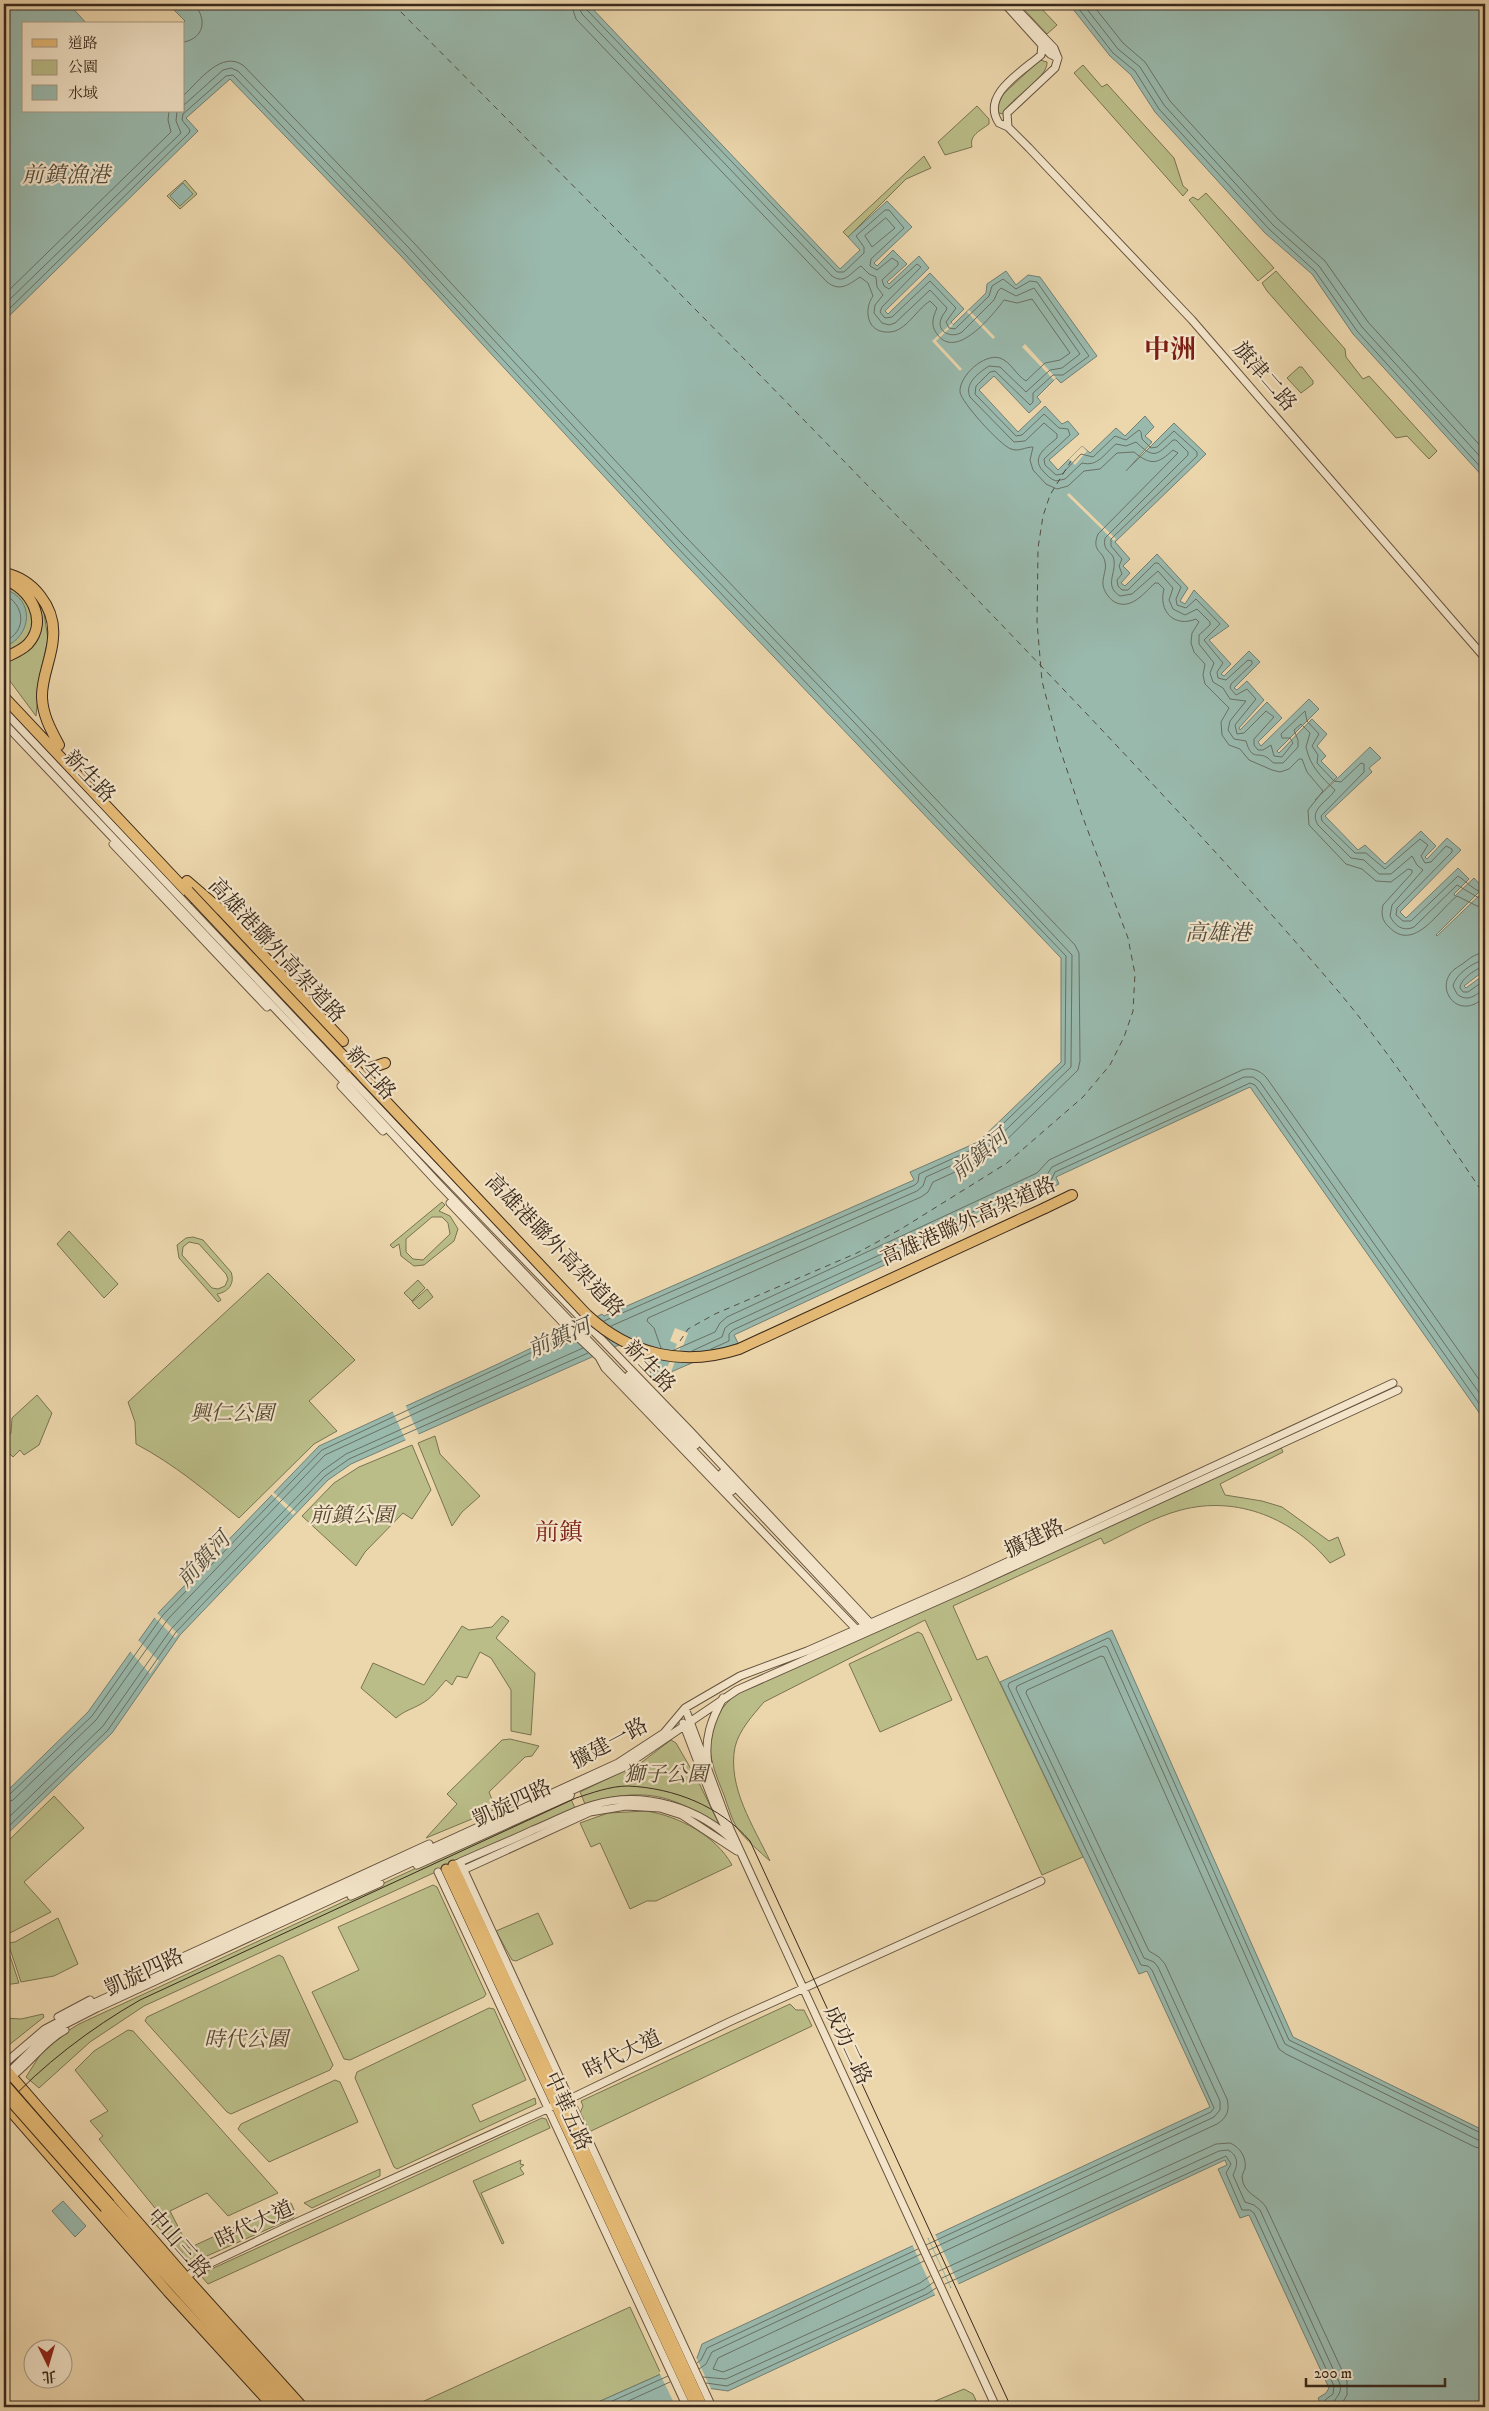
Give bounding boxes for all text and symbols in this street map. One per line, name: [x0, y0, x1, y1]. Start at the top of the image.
legend: [22, 22, 185, 112]
text: 道路: [68, 34, 98, 53]
text: 公園: [68, 58, 98, 77]
text: 水域: [68, 84, 98, 103]
water label: 前鎮漁港: [22, 162, 113, 189]
district label: 中洲: [1144, 334, 1196, 367]
street label: 旗津二路: [1227, 336, 1302, 417]
street label: 新生路: [58, 745, 121, 808]
street label: 高雄港聯外高架道路: [202, 873, 350, 1029]
water label: 高雄港: [1185, 920, 1254, 947]
street label: 新生路: [340, 1042, 401, 1106]
water label: 前鎮河: [946, 1121, 1017, 1186]
street label: 高雄港聯外高架道路: [479, 1169, 629, 1323]
street label: 高雄港聯外高架道路: [877, 1172, 1060, 1272]
water label: 前鎮河: [524, 1311, 599, 1364]
street label: 新生路: [618, 1335, 681, 1398]
park label: 興仁公園: [190, 1401, 277, 1427]
park label: 前鎮公園: [310, 1503, 397, 1529]
street label: 擴建路: [1000, 1514, 1068, 1564]
district label: 前鎮: [535, 1518, 583, 1548]
water label: 前鎮河: [172, 1524, 239, 1593]
street label: 擴建一路: [566, 1713, 653, 1775]
park label: 獅子公園: [624, 1762, 711, 1788]
street label: 凱旋四路: [469, 1774, 556, 1833]
street label: 凱旋四路: [101, 1943, 188, 2002]
street label: 成功二路: [818, 2002, 877, 2089]
street label: 時代大道: [579, 2025, 666, 2085]
park label: 時代公園: [204, 2027, 291, 2053]
street label: 中華五路: [538, 2068, 597, 2155]
street label: 時代大道: [211, 2195, 298, 2254]
street label: 中山三路: [141, 2203, 216, 2284]
north arrow: [22, 2338, 72, 2388]
scale bar: [1306, 2356, 1445, 2388]
text: 200 m: [1314, 2364, 1352, 2383]
text: 北: [41, 2366, 57, 2386]

